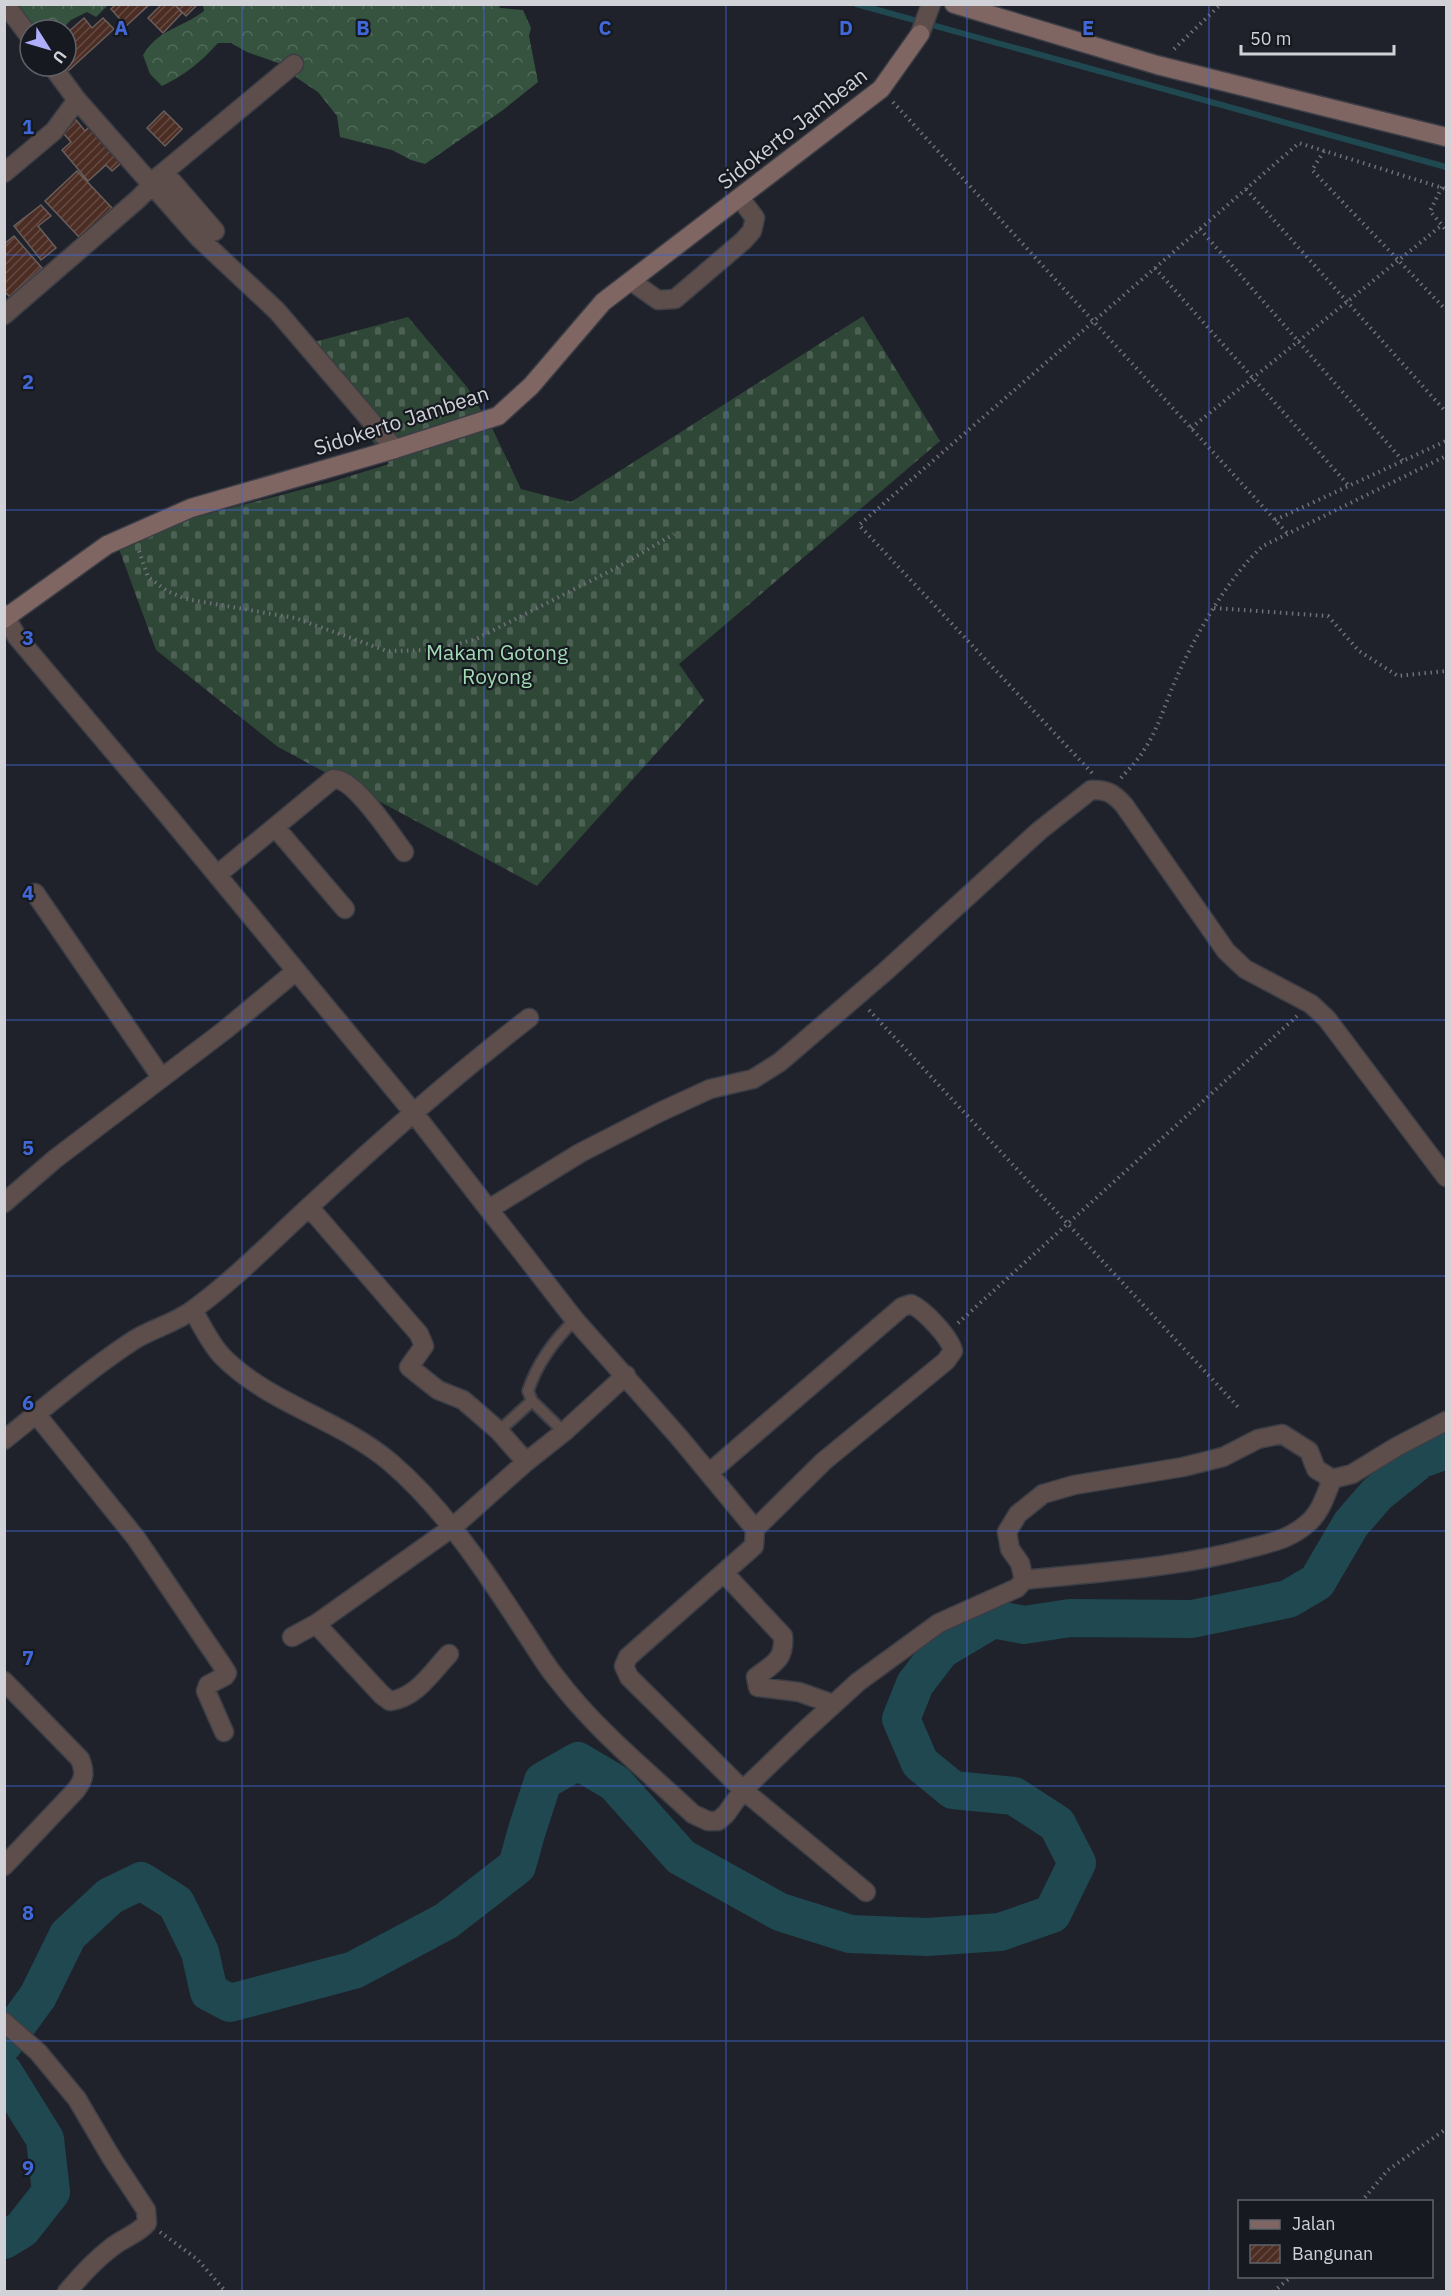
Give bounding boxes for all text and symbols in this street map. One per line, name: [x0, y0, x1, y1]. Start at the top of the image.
text: A: [114, 14, 128, 41]
text: B: [356, 14, 370, 41]
text: C: [598, 14, 612, 41]
text: D: [839, 14, 853, 41]
text: E: [1082, 14, 1094, 41]
north arrow: [18, 18, 78, 78]
scale bar: [1241, 18, 1394, 56]
text: 50 m: [1250, 27, 1292, 50]
text: U: [49, 47, 71, 67]
street label: Sidokerto Jambean: [711, 61, 873, 195]
text: 1: [22, 113, 34, 140]
text: 2: [22, 368, 34, 395]
street label: Sidokerto Jambean: [310, 378, 492, 462]
text: 3: [22, 624, 34, 651]
park label: Makam Gotong Royong: [426, 638, 568, 690]
text: 4: [22, 879, 34, 906]
text: 5: [22, 1134, 34, 1161]
text: 6: [22, 1389, 34, 1416]
text: 7: [22, 1644, 34, 1671]
text: 8: [22, 1899, 34, 1926]
text: 9: [22, 2154, 34, 2181]
legend: [1238, 2200, 1433, 2278]
text: Jalan: [1292, 2212, 1336, 2235]
text: Bangunan: [1292, 2242, 1373, 2265]

